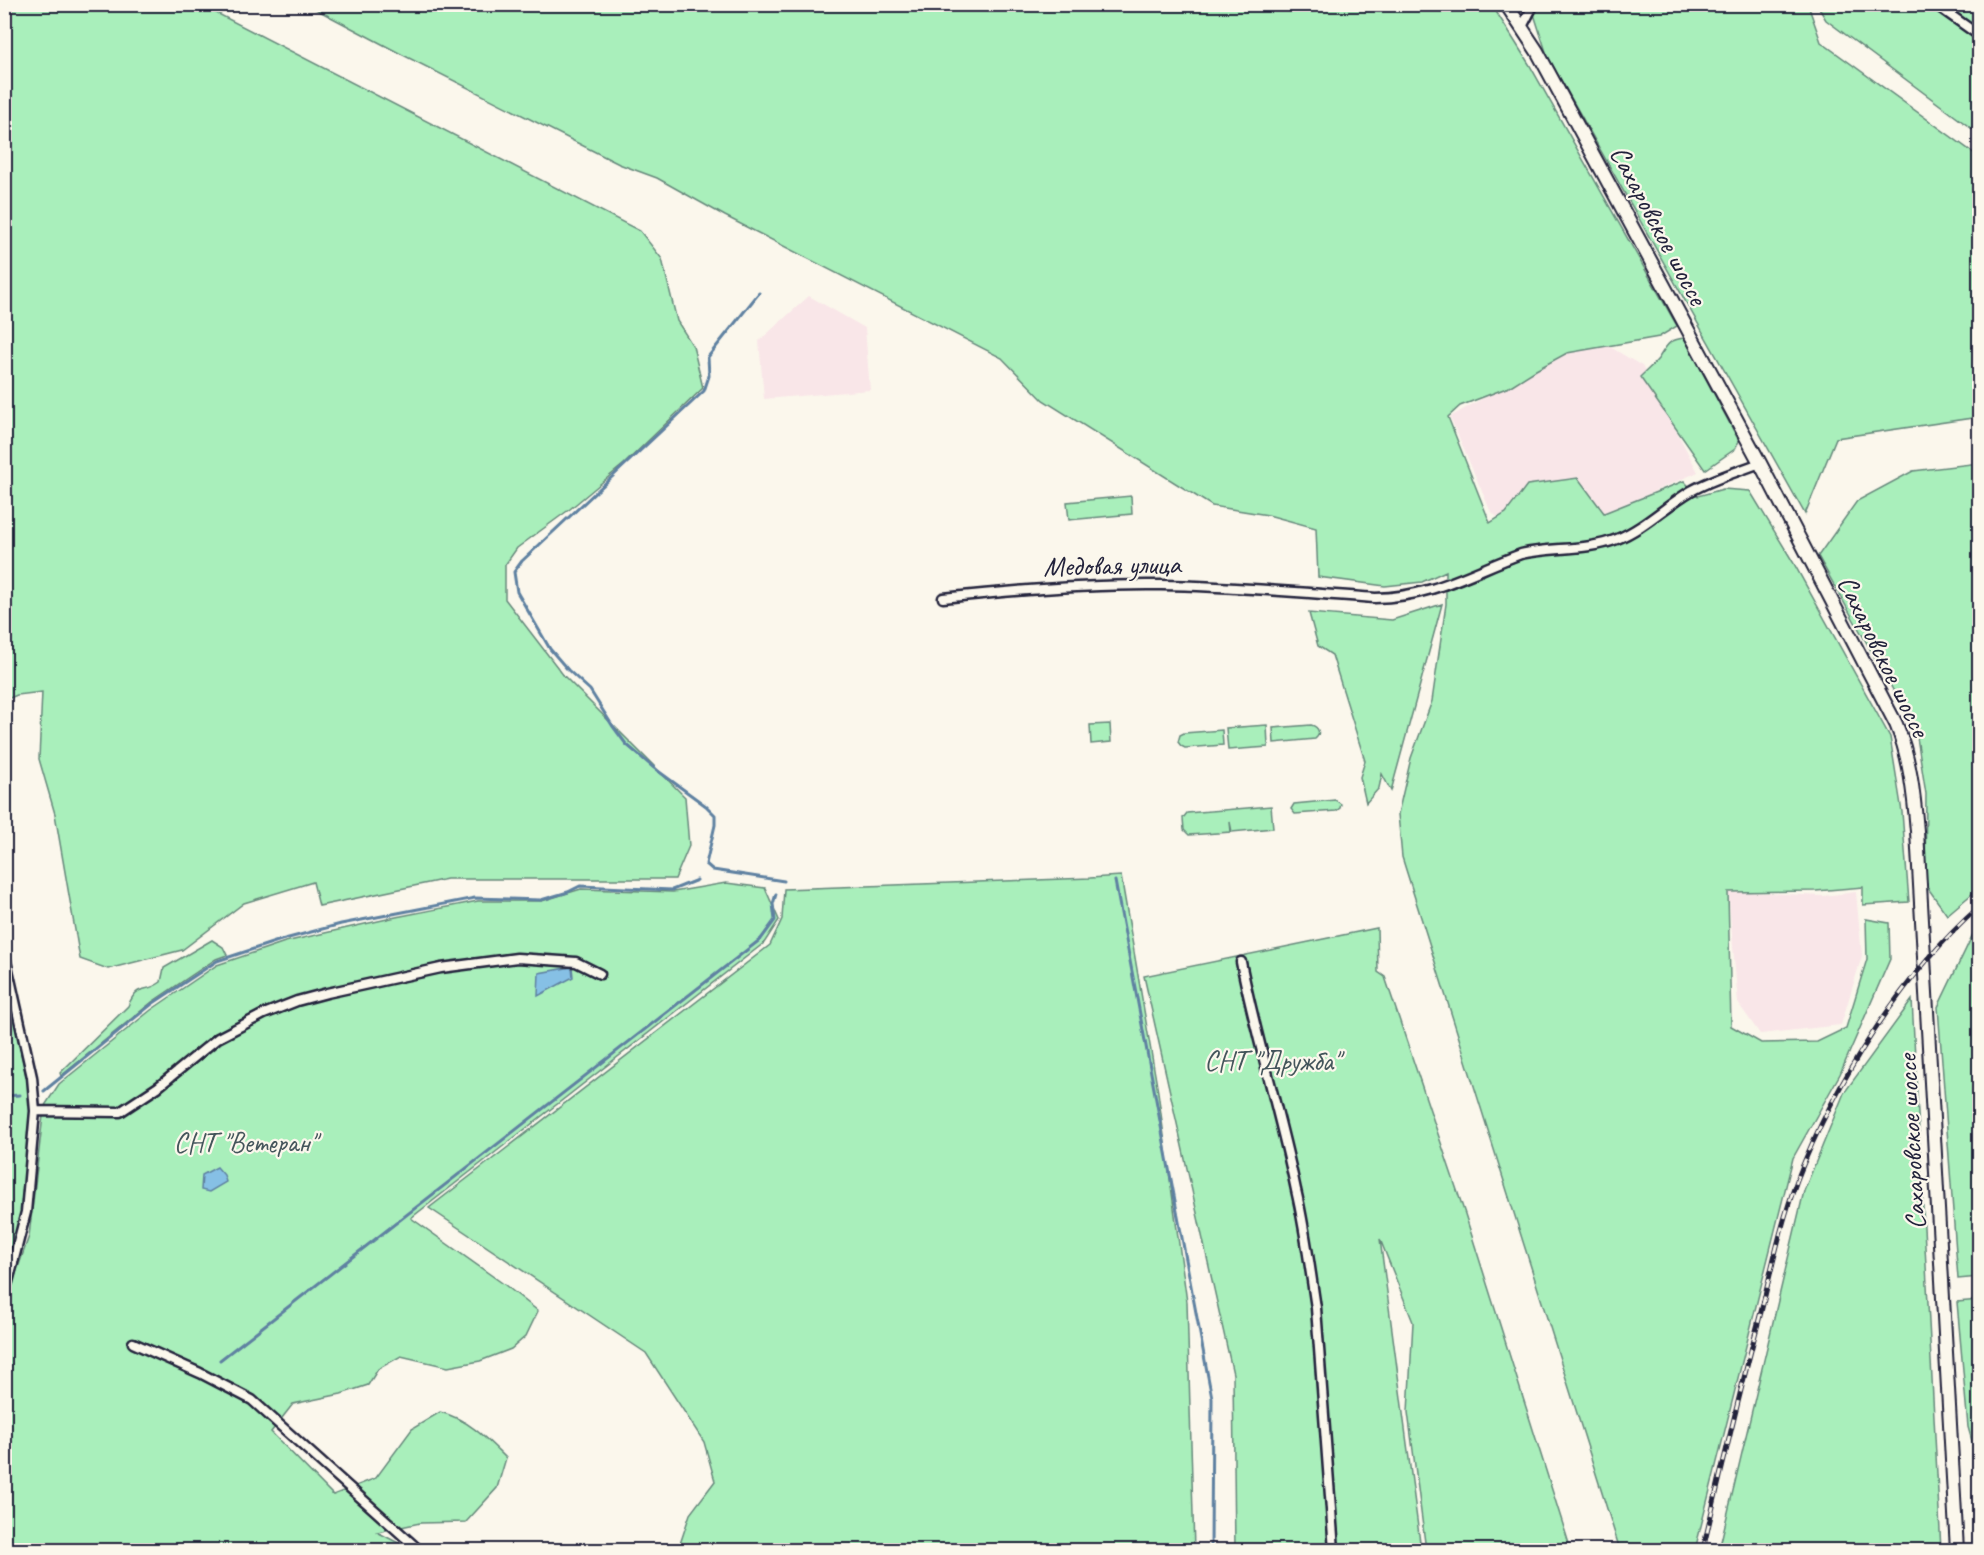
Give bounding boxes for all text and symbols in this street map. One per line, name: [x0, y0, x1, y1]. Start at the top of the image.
street label: Сахаровское шоссе: [1602, 139, 1717, 312]
street label: Медовая улица: [1043, 546, 1183, 584]
street label: Сахаровское шоссе: [1830, 569, 1939, 744]
park label: СНТ "Дружба": [1204, 1043, 1345, 1078]
street label: Сахаровское шоссе: [1889, 1052, 1933, 1231]
park label: СНТ "Ветеран": [174, 1125, 322, 1160]

